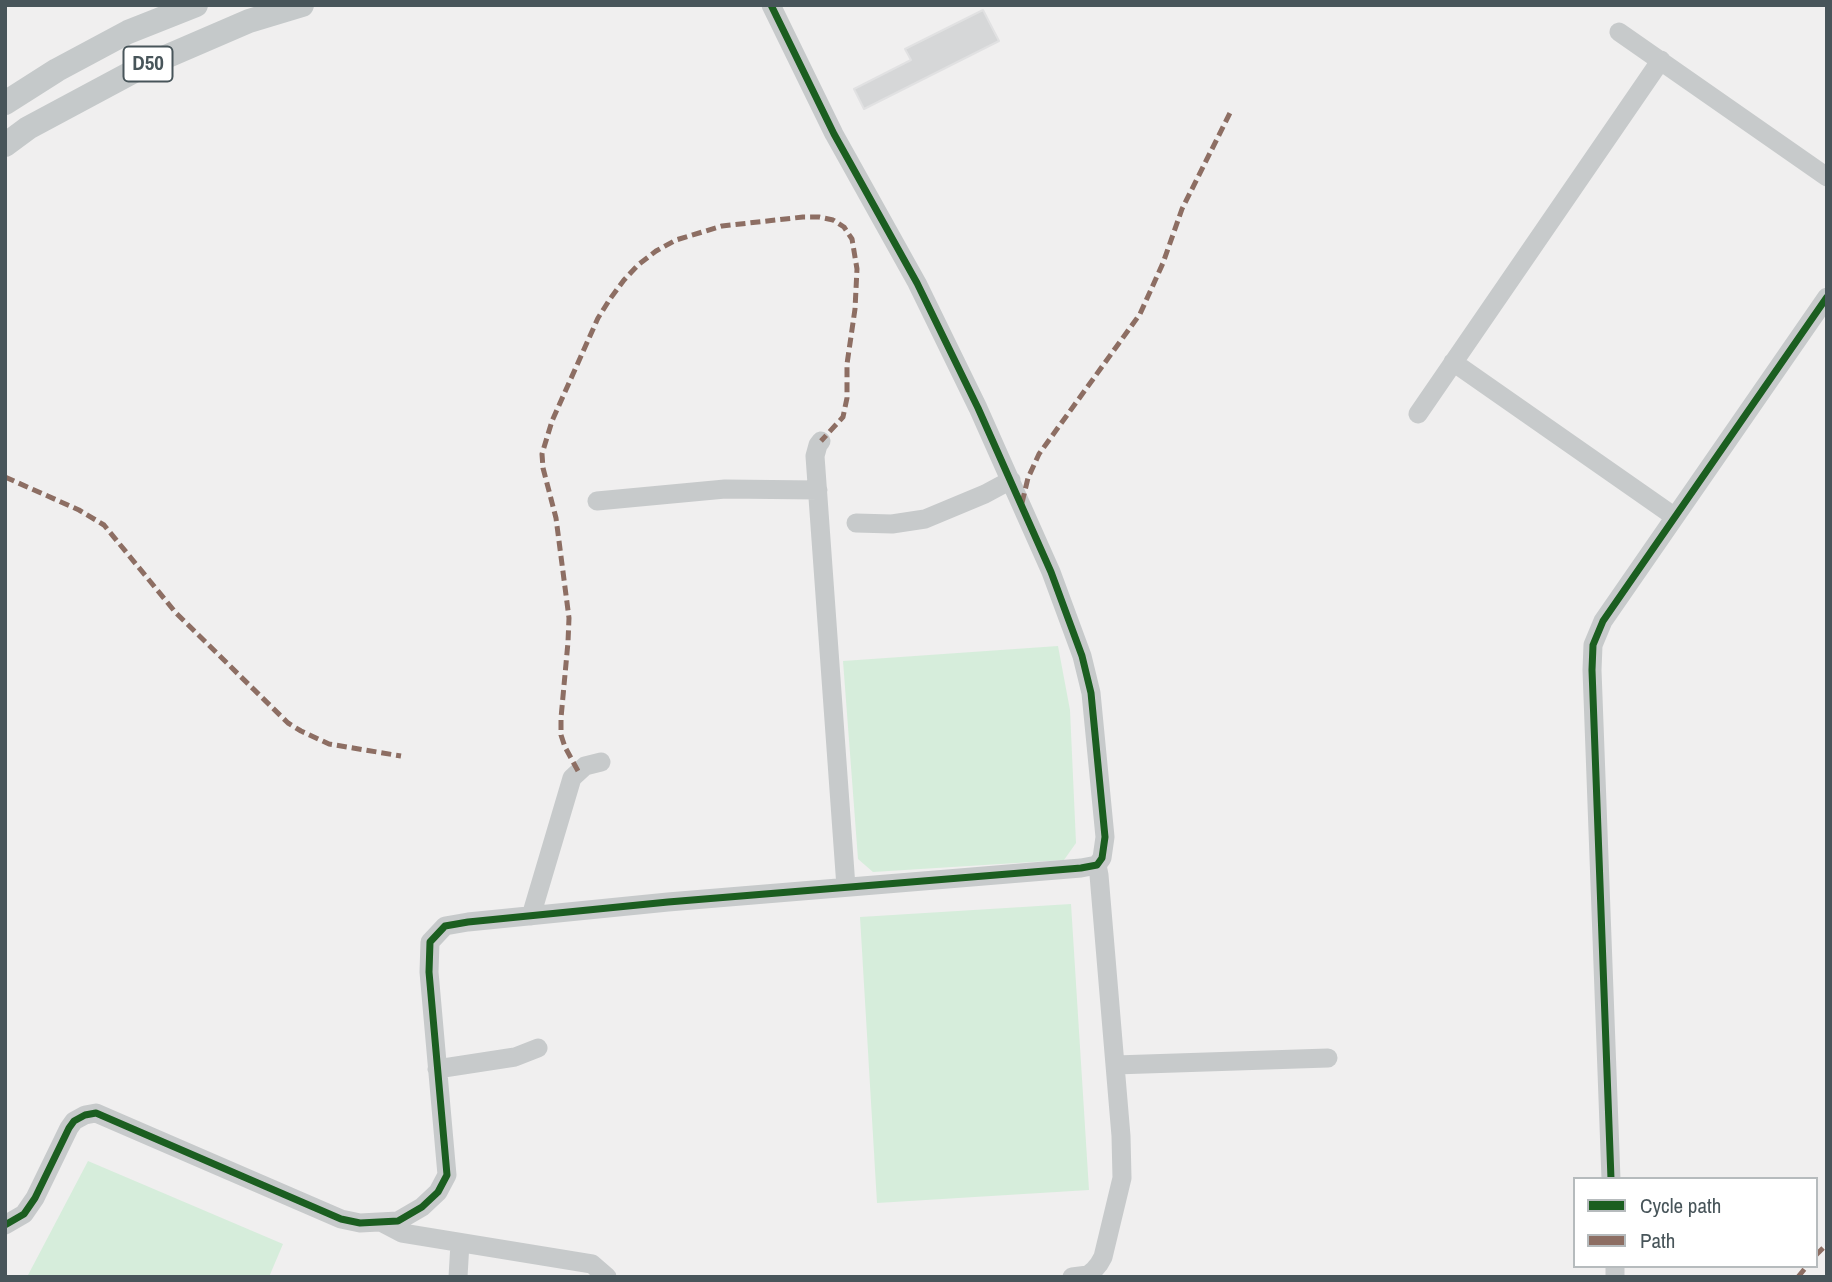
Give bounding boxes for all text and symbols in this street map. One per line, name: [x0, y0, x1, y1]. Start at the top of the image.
road number: D50: [124, 46, 172, 82]
legend: [1573, 1177, 1818, 1268]
text: Cycle path: [1640, 1191, 1721, 1220]
text: Path: [1640, 1226, 1675, 1255]

